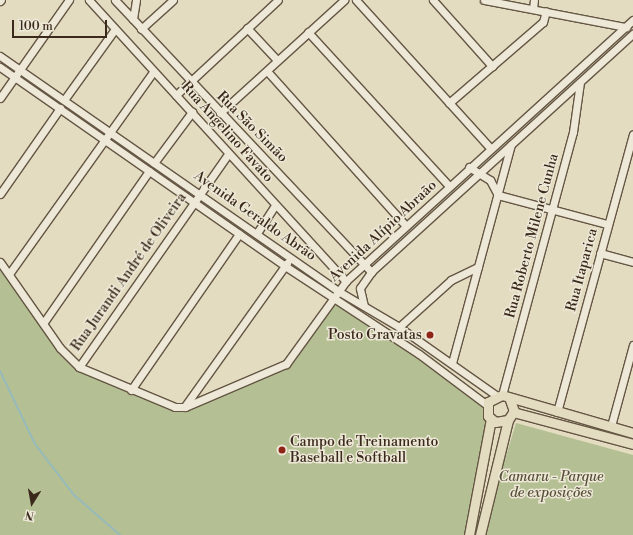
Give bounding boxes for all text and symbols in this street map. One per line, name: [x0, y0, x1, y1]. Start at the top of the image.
scale bar: [14, 12, 109, 38]
text: 100 m: [19, 19, 53, 34]
street label: Rua Angelino Favato: [177, 78, 277, 186]
street label: Rua São Simão: [213, 88, 291, 166]
street label: Rua Roberto Milene Cunha: [502, 152, 562, 320]
street label: Avenida Geraldo Abrão: [191, 167, 319, 265]
street label: Avenida Alípio Abraão: [326, 177, 440, 285]
street label: Rua Jurandi André de Oliveira: [68, 190, 190, 354]
street label: Rua Itaparica: [563, 227, 601, 313]
place label: Posto Gravatas: [328, 327, 422, 343]
marker: Posto Gravatas: [425, 330, 435, 340]
place label: Campo de Treinamento Baseball e Softball: [290, 434, 438, 466]
marker: Campo de Treinamento Baseball e Softball: [277, 445, 287, 455]
park label: Camaru - Parque de exposições: [498, 469, 604, 502]
north arrow: [12, 483, 52, 523]
text: N: [24, 507, 35, 522]

